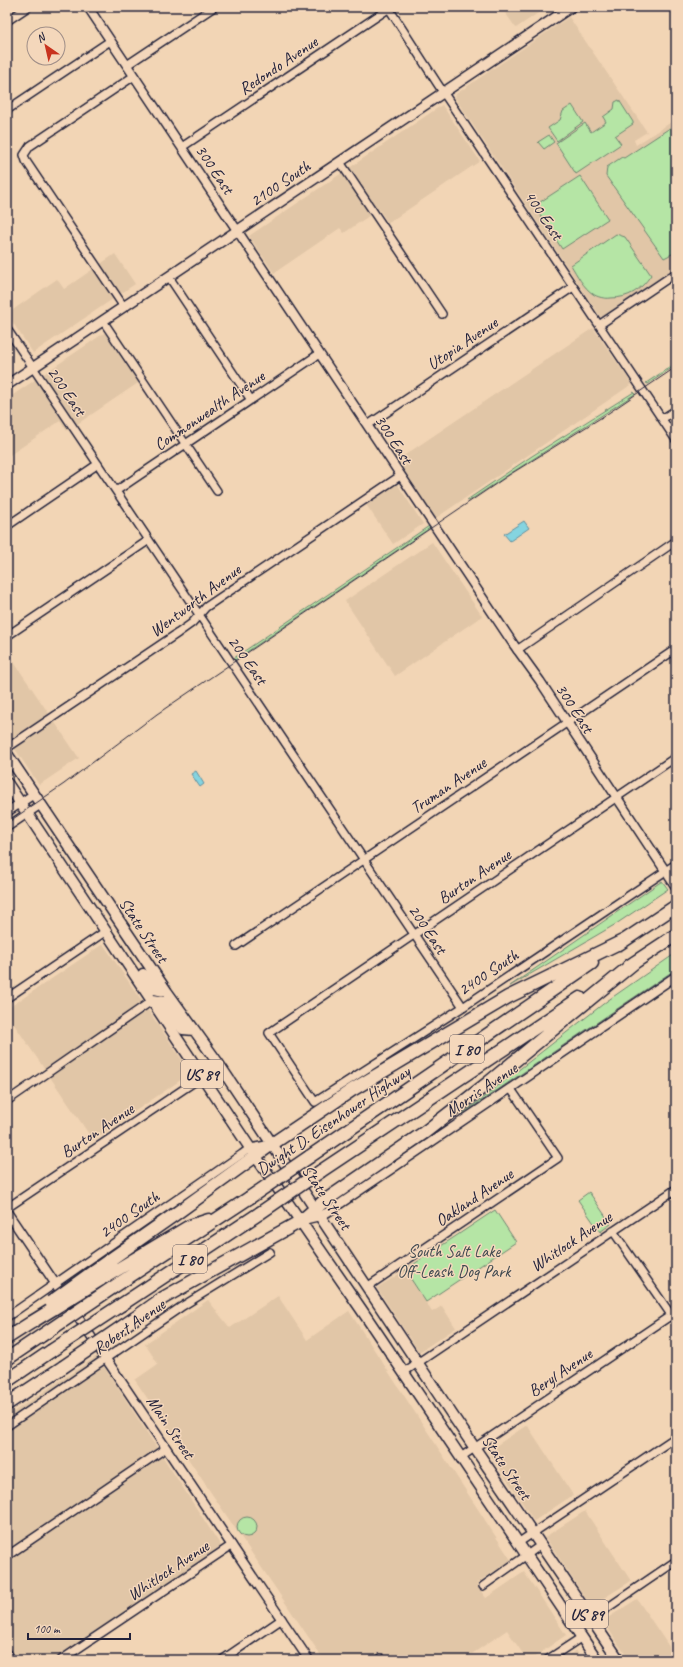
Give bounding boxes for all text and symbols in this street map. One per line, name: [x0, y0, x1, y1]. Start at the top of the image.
north arrow: [26, 26, 66, 66]
text: N: [34, 29, 49, 45]
street label: Redondo Avenue: [235, 31, 323, 99]
street label: 300 East: [191, 141, 240, 200]
street label: 2100 South: [246, 155, 316, 211]
street label: 400 East: [520, 187, 569, 246]
street label: Utopia Avenue: [423, 311, 503, 375]
street label: 200 East: [43, 363, 92, 422]
street label: Commonwealth Avenue: [150, 365, 270, 455]
street label: 300 East: [370, 411, 419, 470]
street label: Wentworth Avenue: [146, 558, 246, 641]
street label: 200 East: [223, 632, 273, 691]
street label: 300 East: [551, 680, 600, 739]
street label: Truman Avenue: [406, 752, 491, 818]
street label: Burton Avenue: [434, 843, 516, 909]
street label: State Street: [114, 894, 174, 969]
street label: 200 East: [404, 901, 453, 960]
street label: 2400 South: [454, 944, 524, 1000]
road number: I 80: [450, 1035, 484, 1063]
street label: Morris Avenue: [441, 1057, 523, 1121]
road number: US 89: [181, 1060, 223, 1088]
street label: Dwight D. Eisenhower Highway: [252, 1061, 415, 1180]
street label: Burton Avenue: [57, 1097, 139, 1163]
street label: State Street: [297, 1161, 357, 1236]
street label: Oakland Avenue: [431, 1163, 518, 1231]
street label: 2400 South: [95, 1185, 164, 1243]
street label: Whitlock Avenue: [527, 1206, 617, 1276]
park label: South Salt Lake Off-Leash Dog Park: [398, 1241, 512, 1282]
road number: I 80: [173, 1245, 207, 1273]
street label: Robert Avenue: [89, 1293, 170, 1359]
street label: Beryl Avenue: [524, 1343, 597, 1401]
street label: Main Street: [142, 1392, 201, 1465]
street label: State Street: [477, 1431, 537, 1506]
street label: Whitlock Avenue: [124, 1535, 214, 1605]
road number: US 89: [566, 1600, 608, 1628]
scale bar: [28, 1615, 130, 1641]
text: 100 m: [34, 1621, 61, 1637]

